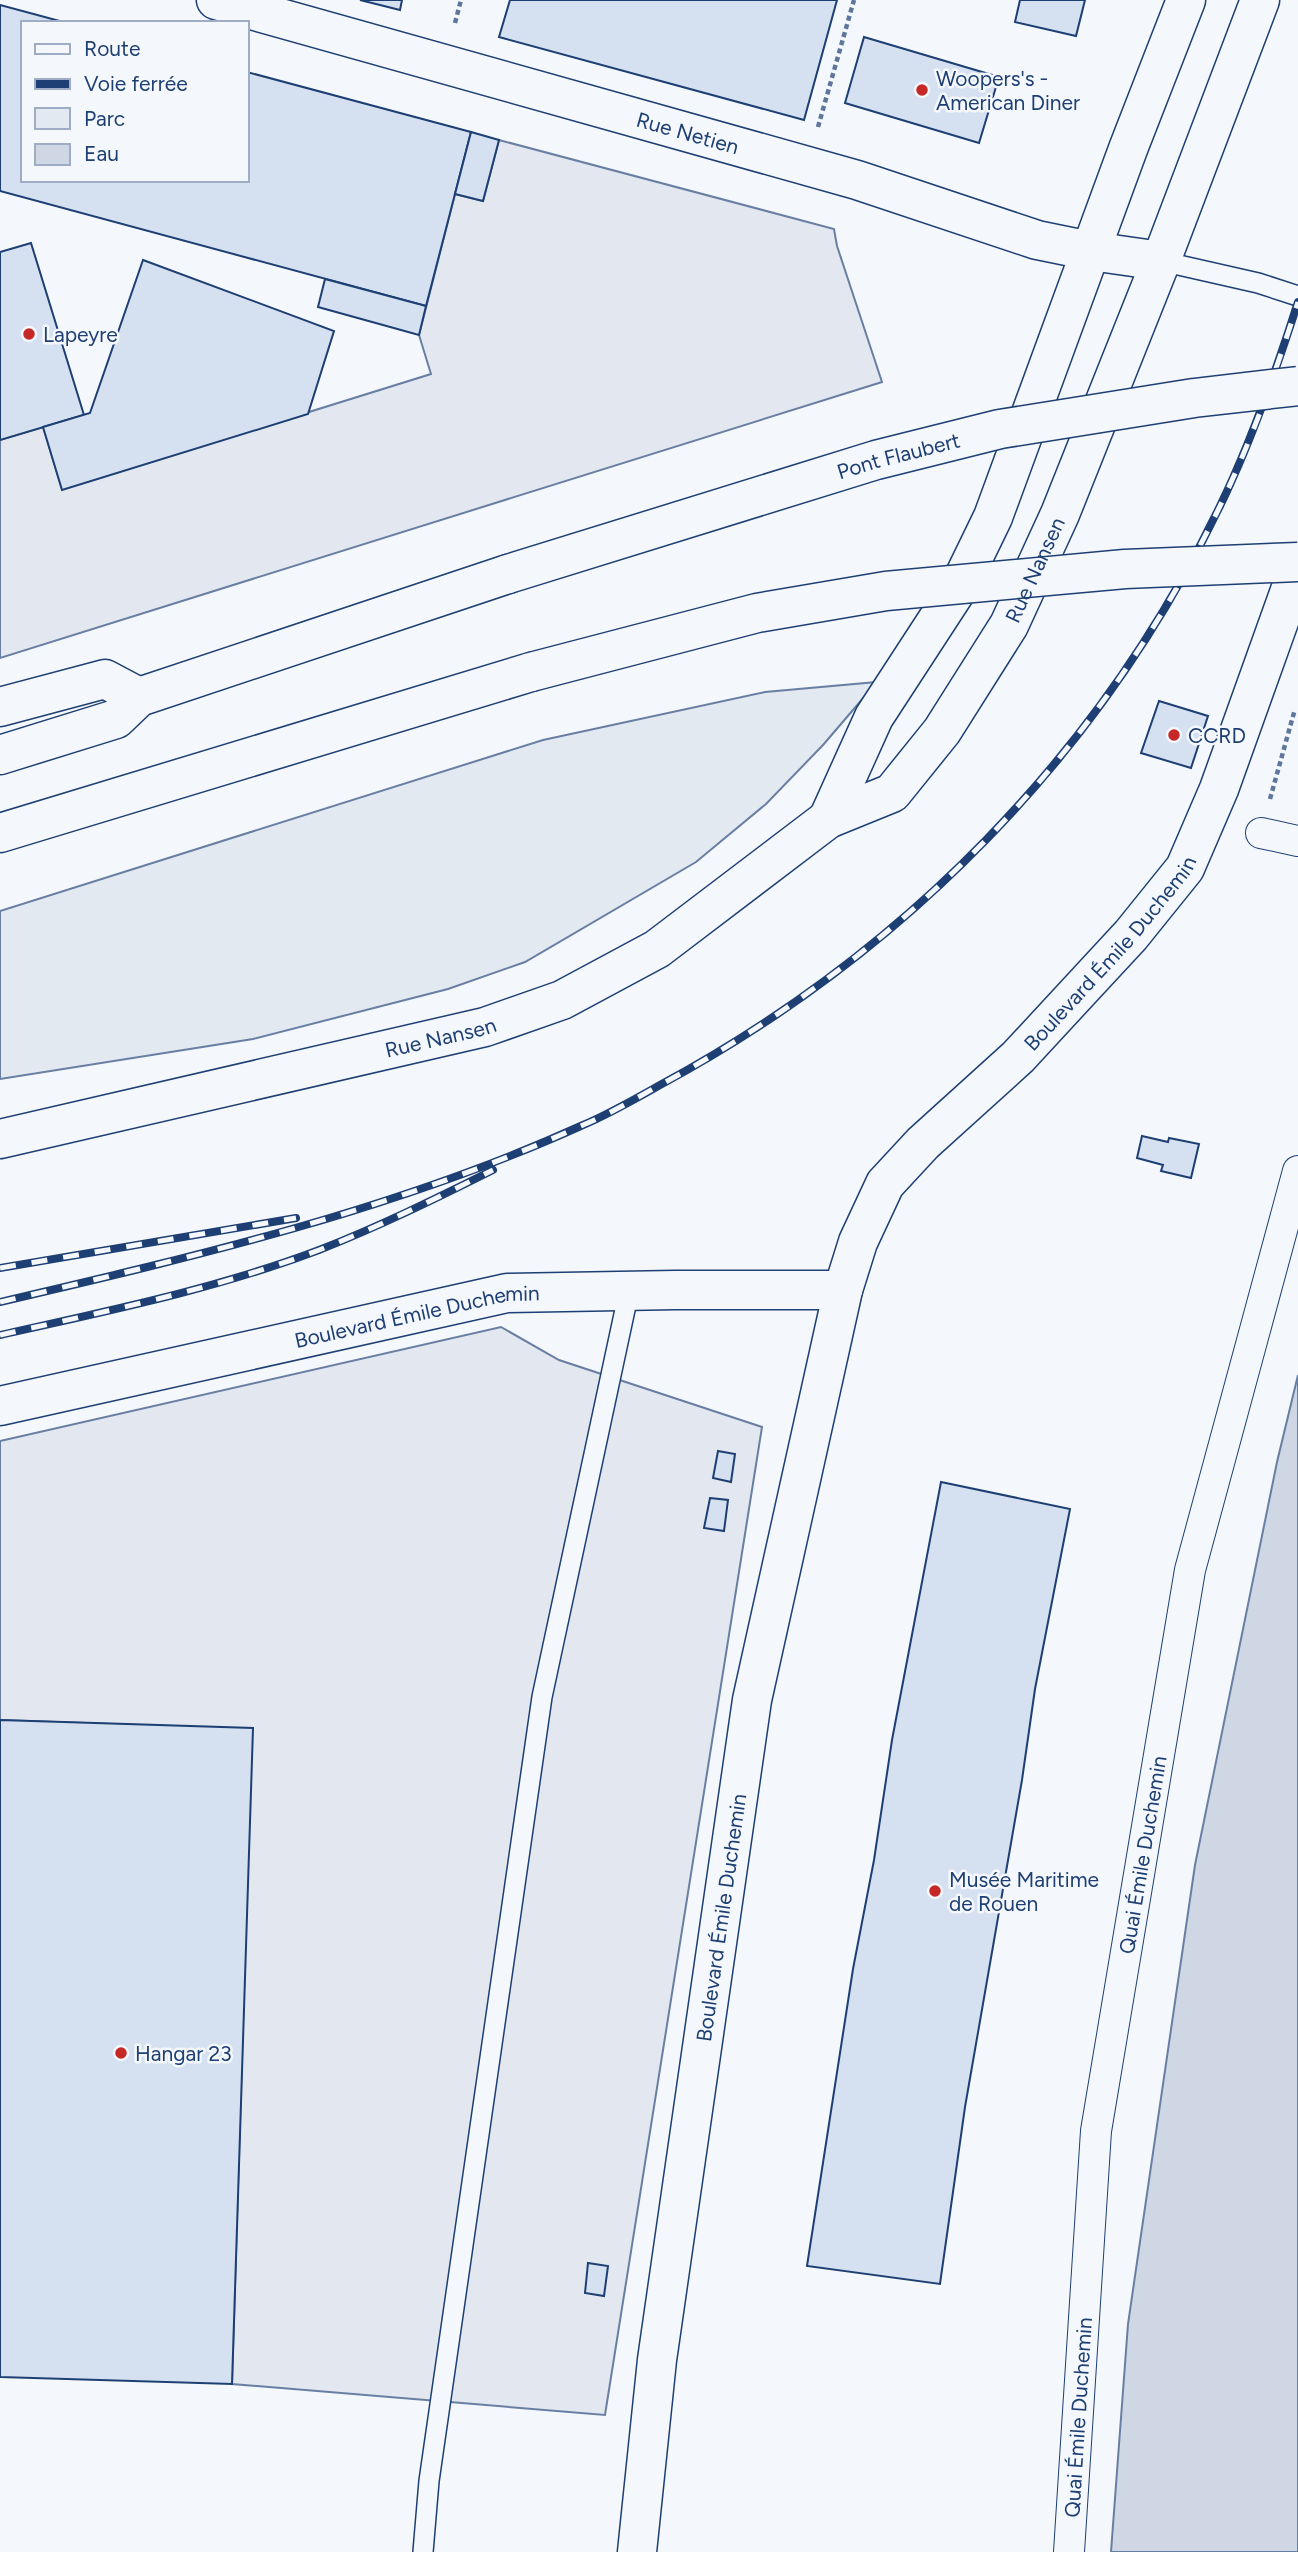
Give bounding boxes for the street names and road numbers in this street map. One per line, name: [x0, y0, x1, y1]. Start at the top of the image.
street label: Rue Netien: [634, 106, 742, 159]
street label: Pont Flaubert: [834, 427, 962, 484]
street label: Rue Nansen: [999, 513, 1069, 626]
street label: Boulevard Émile Duchemin: [1018, 852, 1201, 1055]
street label: Rue Nansen: [382, 1012, 499, 1062]
street label: Boulevard Émile Duchemin: [292, 1280, 540, 1353]
street label: Quai Émile Duchemin: [1113, 1754, 1171, 1956]
street label: Boulevard Émile Duchemin: [690, 1792, 751, 2043]
street label: Quai Émile Duchemin: [1059, 2316, 1097, 2518]

